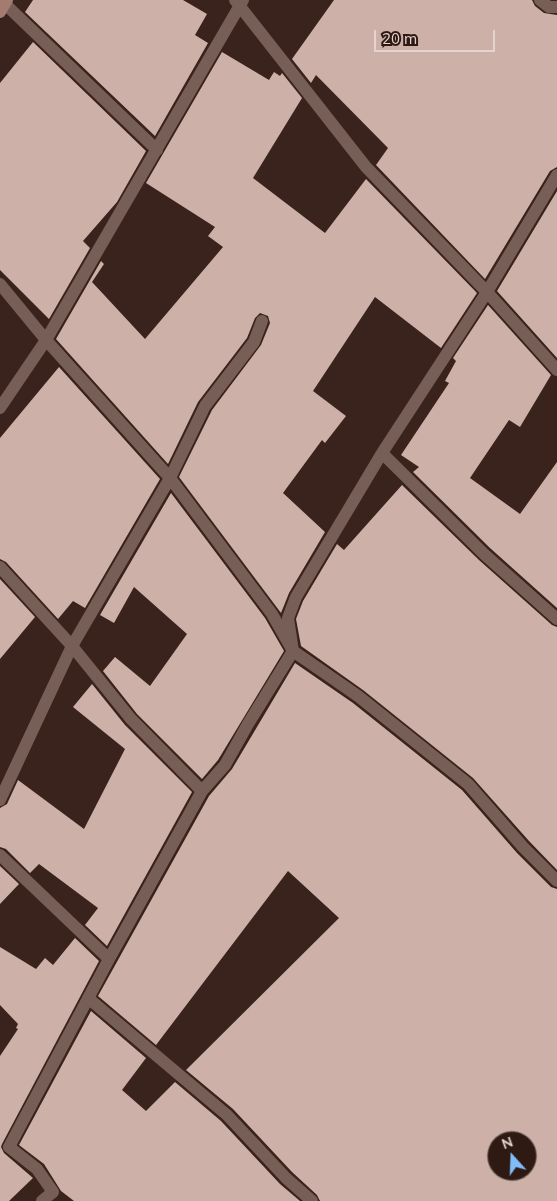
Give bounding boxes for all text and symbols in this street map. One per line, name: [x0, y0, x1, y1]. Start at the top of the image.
scale bar: [377, 20, 498, 52]
text: 20 m: [382, 29, 417, 48]
north arrow: [487, 1131, 537, 1181]
text: N: [499, 1133, 515, 1153]

